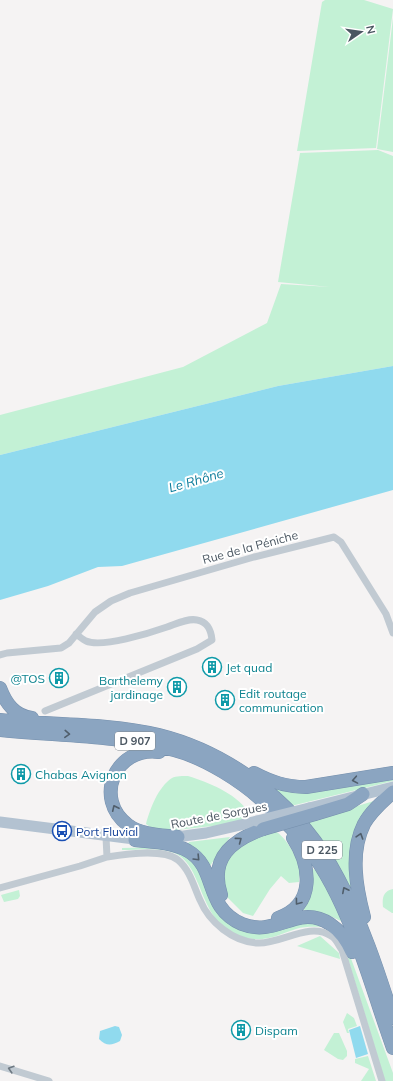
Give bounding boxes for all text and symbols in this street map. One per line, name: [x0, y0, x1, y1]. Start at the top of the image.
north arrow: [341, 12, 381, 52]
text: N: [363, 24, 378, 35]
water label: Le Rhône: [167, 465, 225, 495]
street label: Rue de la Péniche: [201, 527, 299, 567]
building icon: Jet quad: [201, 656, 223, 678]
place label: Jet quad: [226, 660, 272, 675]
building icon: @TOS: [48, 667, 70, 689]
place label: @TOS: [10, 671, 45, 686]
place label: Barthelemy jardinage: [99, 673, 164, 702]
building icon: Barthelemy jardinage: [166, 676, 188, 698]
place label: Edit routage communication: [239, 686, 324, 715]
building icon: Edit routage communication: [214, 689, 236, 711]
one-way arrow: [64, 730, 70, 739]
road number: D 907: [115, 732, 155, 750]
building icon: Chabas Avignon: [10, 763, 32, 785]
place label: Chabas Avignon: [35, 767, 127, 782]
one-way arrow: [351, 775, 358, 784]
street label: Route de Sorgues: [170, 798, 269, 832]
one-way arrow: [112, 805, 120, 812]
bus stop icon: Port Fluvial: [51, 820, 73, 842]
place label: Port Fluvial: [76, 824, 138, 839]
one-way arrow: [355, 833, 364, 840]
one-way arrow: [235, 837, 242, 844]
road number: D 225: [302, 841, 342, 859]
one-way arrow: [192, 853, 200, 861]
one-way arrow: [342, 887, 350, 895]
one-way arrow: [296, 898, 303, 905]
building icon: Dispam: [230, 1019, 252, 1041]
place label: Dispam: [255, 1023, 298, 1038]
one-way arrow: [8, 1065, 15, 1074]

